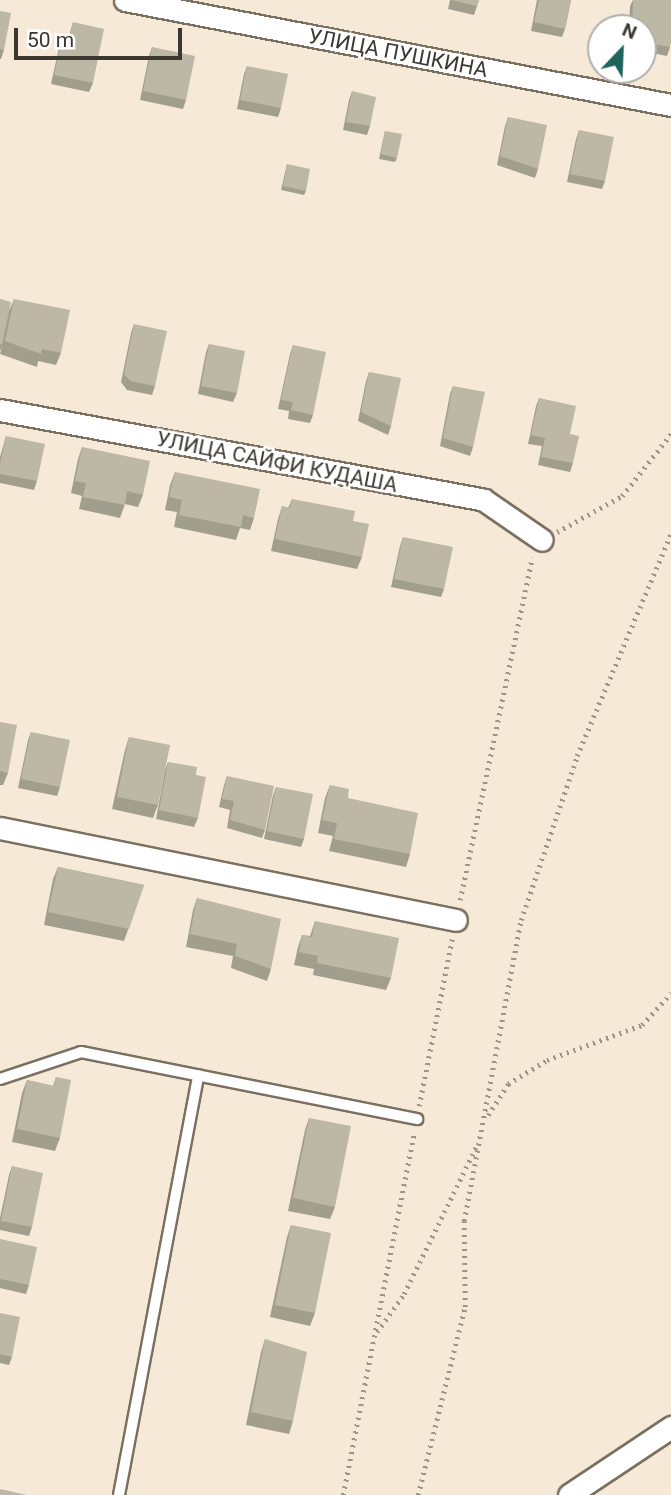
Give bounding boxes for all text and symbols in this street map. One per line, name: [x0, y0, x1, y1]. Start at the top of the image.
scale bar: [18, 14, 186, 58]
north arrow: [587, 14, 657, 84]
text: N: [619, 18, 640, 44]
street label: УЛИЦА ПУШКИНА: [306, 23, 490, 83]
text: 50 m: [27, 28, 74, 52]
street label: УЛИЦА САЙФИ КУДАША: [154, 426, 400, 498]

